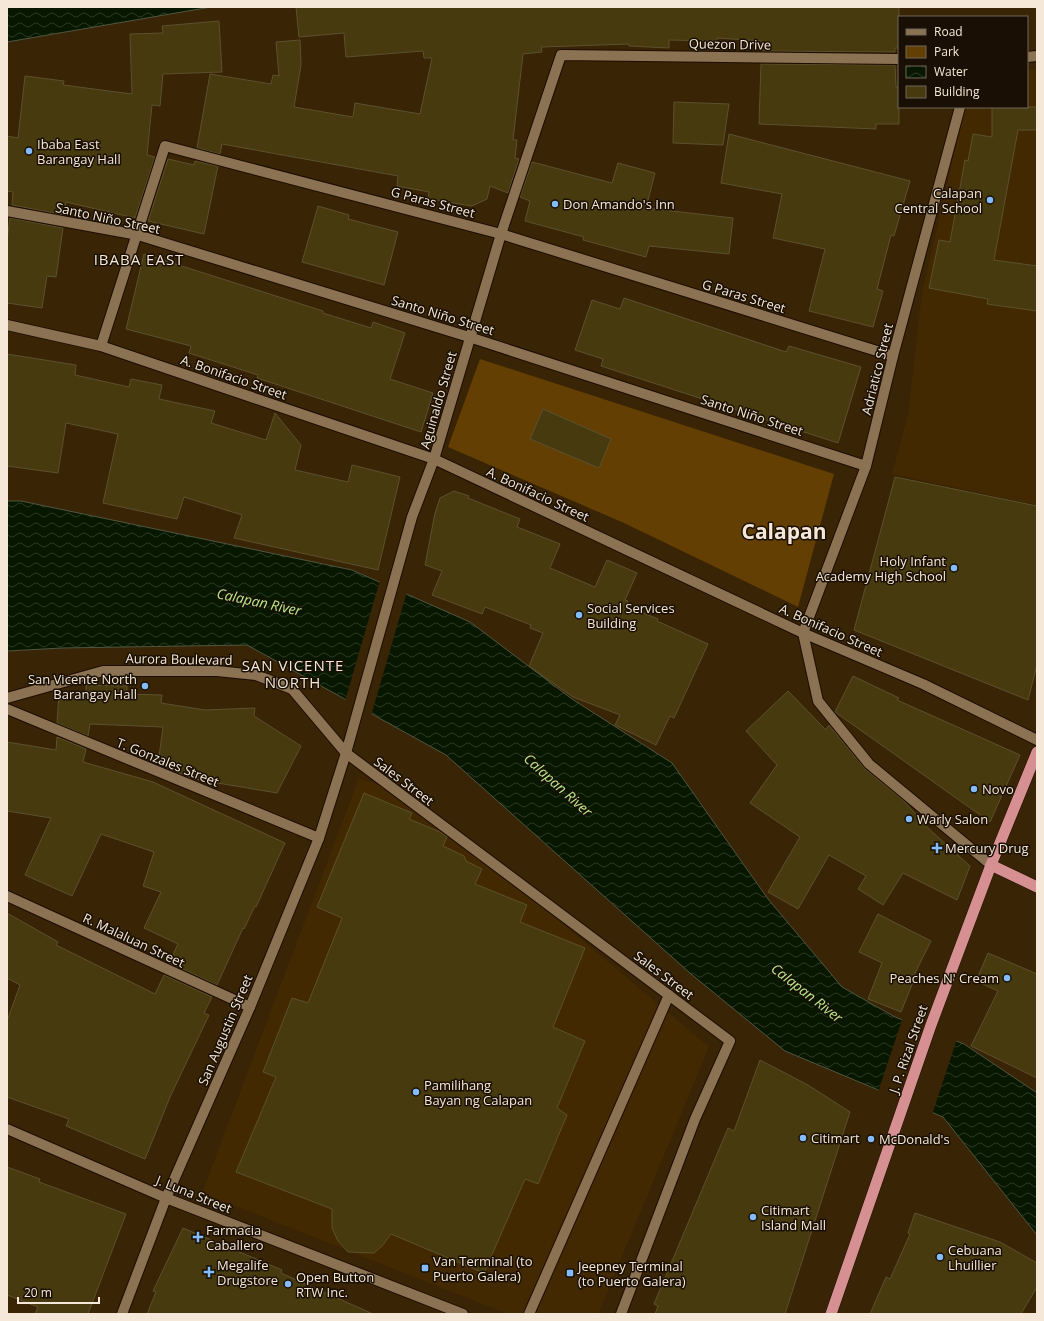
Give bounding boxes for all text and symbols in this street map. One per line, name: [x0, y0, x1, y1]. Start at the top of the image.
legend: [898, 16, 1028, 108]
text: Road: [934, 23, 963, 40]
street label: Quezon Drive: [689, 34, 771, 54]
text: Park: [934, 43, 960, 60]
text: Water: [934, 63, 968, 80]
text: Building: [934, 83, 980, 100]
place label: Ibaba East Barangay Hall: [37, 135, 121, 168]
marker: Ibaba East Barangay Hall: [24, 146, 34, 156]
street label: G Paras Street: [389, 182, 477, 222]
place label: Calapan Central School: [894, 184, 982, 217]
place label: Don Amando's Inn: [563, 195, 675, 213]
marker: Calapan Central School: [985, 195, 995, 205]
street label: Santo Niño Street: [54, 198, 162, 238]
marker: Don Amando's Inn: [550, 199, 560, 209]
district label: IBABA EAST: [94, 249, 184, 269]
street label: G Paras Street: [700, 275, 788, 317]
street label: Santo Niño Street: [389, 291, 497, 339]
street label: Adriatico Street: [857, 321, 897, 417]
street label: Aguinaldo Street: [416, 349, 461, 451]
street label: A. Bonifacio Street: [179, 350, 290, 404]
street label: Santo Niño Street: [698, 390, 806, 440]
street label: A. Bonifacio Street: [484, 462, 592, 526]
district label: Calapan: [742, 517, 826, 545]
place label: Holy Infant Academy High School: [816, 552, 946, 585]
marker: Holy Infant Academy High School: [949, 563, 959, 573]
water label: Calapan River: [215, 583, 303, 620]
place label: Social Services Building: [587, 599, 675, 632]
street label: A. Bonifacio Street: [777, 599, 886, 661]
marker: Social Services Building: [574, 610, 584, 620]
street label: Aurora Boulevard: [125, 649, 233, 669]
district label: SAN VICENTE NORTH: [242, 655, 344, 692]
place label: San Vicente North Barangay Hall: [28, 670, 137, 703]
marker: San Vicente North Barangay Hall: [140, 681, 150, 691]
street label: T. Gonzales Street: [114, 733, 222, 791]
water label: Calapan River: [520, 749, 597, 821]
street label: Sales Street: [370, 752, 438, 810]
place label: Novo: [982, 780, 1014, 798]
marker: Novo: [969, 784, 979, 794]
place label: Warly Salon: [917, 810, 988, 828]
marker: Warly Salon: [904, 814, 914, 824]
place label: Mercury Drug: [945, 839, 1028, 857]
marker: Mercury Drug: [932, 843, 942, 853]
street label: R. Malaluan Street: [80, 909, 188, 972]
street label: Sales Street: [630, 946, 698, 1004]
water label: Calapan River: [768, 959, 847, 1027]
place label: Peaches N' Cream: [890, 969, 999, 987]
street label: San Augustin Street: [194, 972, 257, 1088]
marker: Peaches N' Cream: [1002, 973, 1012, 983]
street label: J. P. Rizal Street: [884, 1002, 932, 1098]
place label: Pamilihang Bayan ng Calapan: [424, 1076, 532, 1109]
marker: Pamilihang Bayan ng Calapan: [411, 1087, 421, 1097]
place label: Citimart: [811, 1129, 860, 1147]
place label: McDonald's: [879, 1130, 950, 1148]
marker: Citimart: [798, 1133, 808, 1143]
marker: McDonald's: [866, 1134, 876, 1144]
street label: J. Luna Street: [152, 1170, 235, 1217]
place label: Citimart Island Mall: [761, 1201, 826, 1234]
marker: Citimart Island Mall: [748, 1212, 758, 1222]
place label: Farmacia Caballero: [206, 1221, 264, 1254]
marker: Farmacia Caballero: [193, 1232, 203, 1242]
place label: Cebuana Lhuillier: [948, 1241, 1002, 1274]
place label: Van Terminal (to Puerto Galera): [433, 1252, 533, 1285]
marker: Cebuana Lhuillier: [935, 1252, 945, 1262]
place label: Megalife Drugstore: [217, 1256, 278, 1289]
place label: Jeepney Terminal (to Puerto Galera): [576, 1257, 686, 1290]
marker: Van Terminal (to Puerto Galera): [420, 1263, 430, 1273]
marker: Megalife Drugstore: [204, 1267, 214, 1277]
place label: Open Button RTW Inc.: [296, 1268, 374, 1301]
marker: Jeepney Terminal (to Puerto Galera): [565, 1268, 575, 1278]
scale bar: [18, 1279, 99, 1305]
marker: Open Button RTW Inc.: [283, 1279, 293, 1289]
text: 20 m: [24, 1284, 52, 1301]

